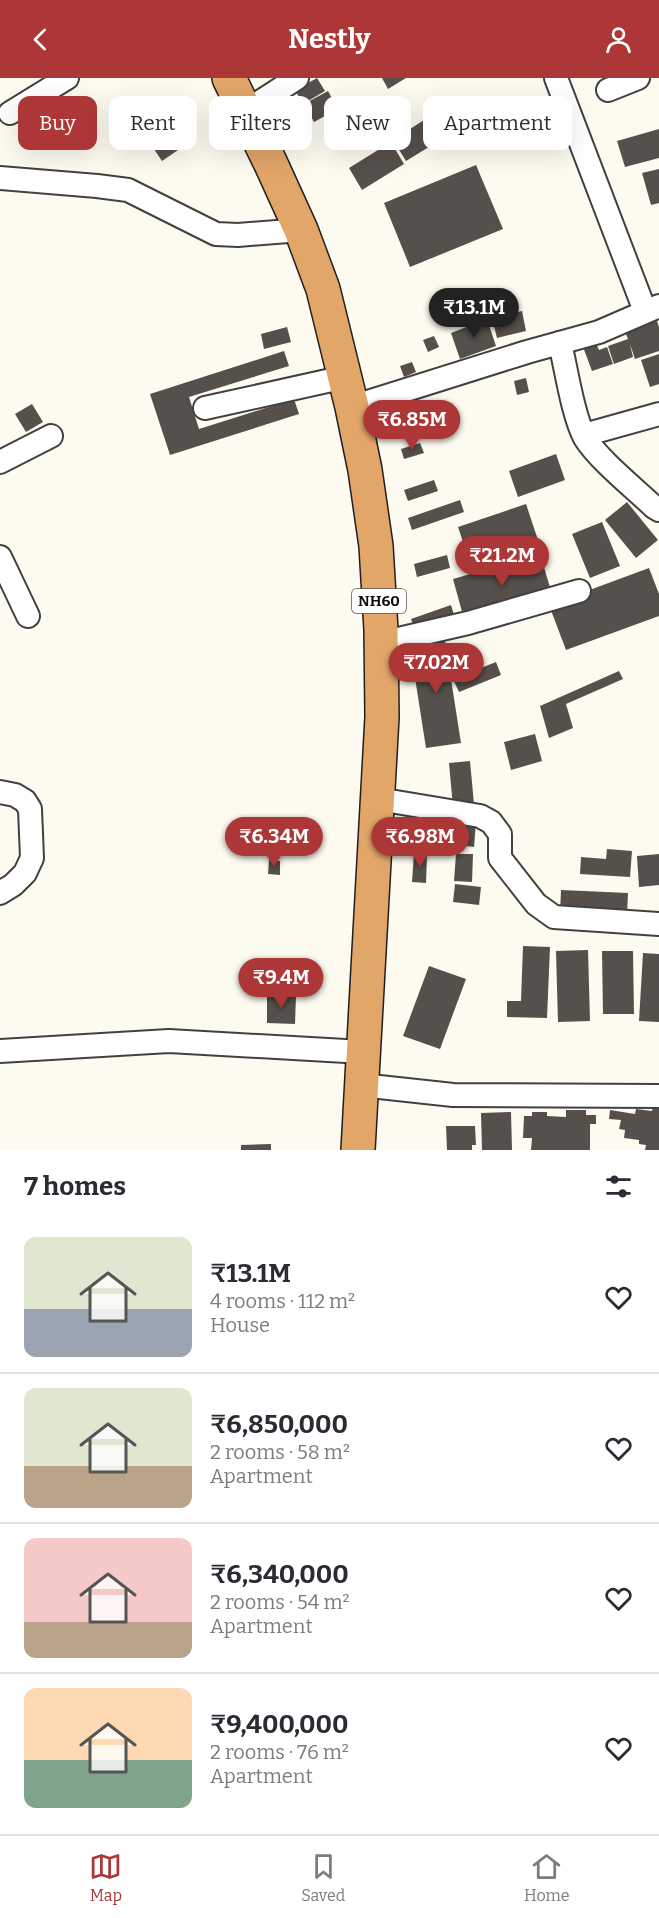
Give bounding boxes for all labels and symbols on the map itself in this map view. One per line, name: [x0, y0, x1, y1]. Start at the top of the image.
pin: ₹13.1M: [425, 288, 523, 339]
pin: ₹6.85M: [363, 400, 461, 451]
pin: ₹21.2M: [453, 536, 551, 587]
road number: NH60: [352, 589, 406, 613]
pin: ₹7.02M: [387, 643, 485, 694]
pin: ₹6.34M: [225, 817, 323, 868]
pin: ₹6.98M: [371, 817, 469, 868]
pin: ₹9.4M: [239, 958, 323, 1009]

